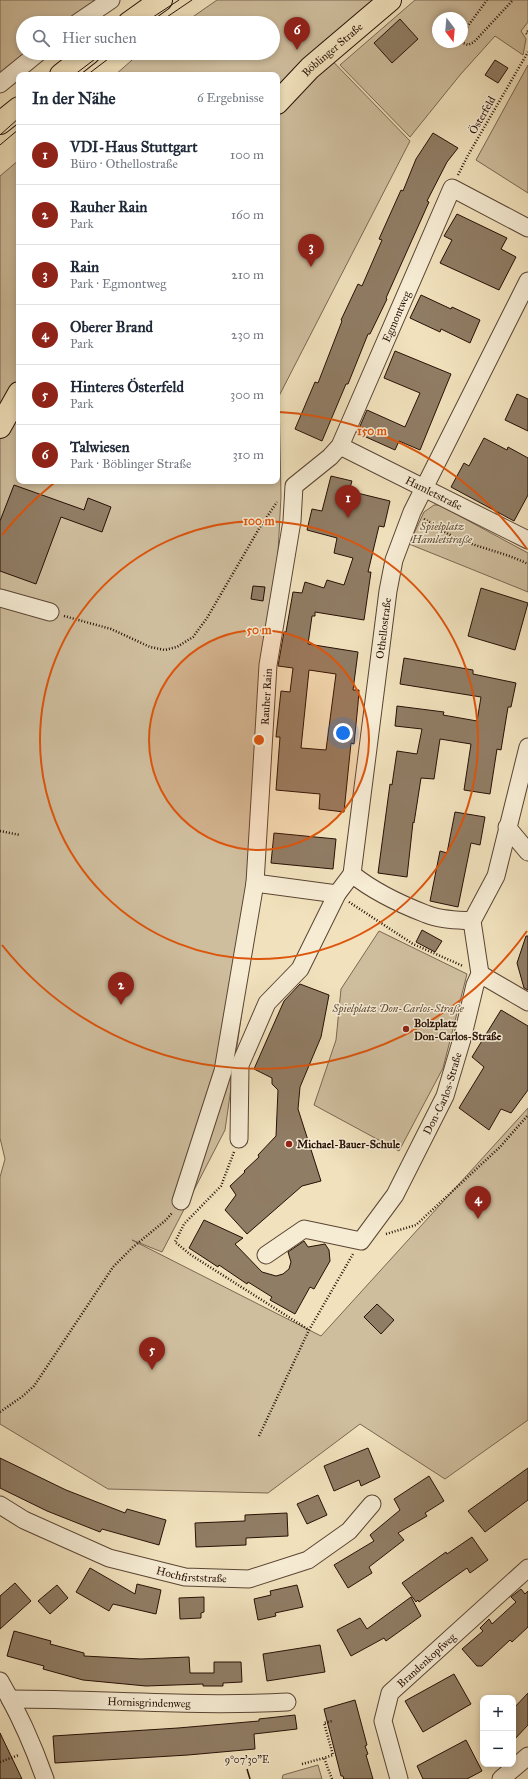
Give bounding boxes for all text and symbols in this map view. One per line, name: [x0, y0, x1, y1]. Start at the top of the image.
north arrow: [432, 12, 468, 48]
search box: [16, 16, 280, 60]
pin: 6: [284, 17, 310, 50]
street label: Böblinger Straße: [299, 20, 366, 79]
icon: search: [30, 27, 52, 49]
text: Hier suchen: [62, 29, 137, 47]
text: In der Nähe: [32, 88, 116, 109]
text: 6 Ergebnisse: [197, 90, 264, 106]
street label: Österfeld: [466, 93, 499, 137]
text: VDI-Haus Stuttgart: [70, 138, 197, 156]
text: 1: [42, 147, 48, 163]
text: 100 m: [230, 147, 264, 163]
text: Büro · Othellostraße: [70, 156, 178, 172]
text: Rauher Rain: [70, 198, 147, 216]
text: 2: [42, 207, 48, 223]
text: 160 m: [231, 207, 264, 223]
text: Park: [70, 216, 94, 232]
pin: 3: [298, 234, 324, 267]
text: Rain: [70, 258, 99, 276]
text: 3: [42, 267, 48, 283]
text: 210 m: [231, 267, 264, 283]
text: Park · Egmontweg: [70, 276, 166, 292]
street label: Egmontweg: [380, 288, 414, 344]
text: Oberer Brand: [70, 318, 153, 336]
text: 4: [41, 327, 49, 343]
text: 230 m: [231, 327, 264, 343]
text: Park: [70, 336, 94, 352]
text: Hinteres Österfeld: [70, 378, 184, 396]
text: 5: [42, 387, 48, 403]
text: 300 m: [230, 387, 264, 403]
text: Park: [70, 396, 94, 412]
text: 150 m: [357, 424, 388, 438]
text: Talwiesen: [70, 438, 130, 456]
text: 6: [42, 447, 48, 463]
text: 310 m: [232, 447, 264, 463]
text: Park · Böblinger Straße: [70, 456, 191, 472]
street label: Hamletstraße: [403, 474, 465, 513]
pin: 1: [335, 485, 361, 518]
text: 100 m: [243, 514, 276, 528]
park label: Spielplatz Hamletstraße: [411, 520, 473, 546]
street label: Othellostraße: [373, 596, 394, 660]
text: 50 m: [246, 623, 273, 637]
street label: Rauher Rain: [258, 668, 275, 725]
your location: [333, 723, 353, 743]
centre of rings: [252, 733, 266, 747]
pin: 2: [108, 972, 134, 1005]
park label: Spielplatz Don-Carlos-Straße: [331, 1002, 464, 1016]
place label: Bolzplatz Don-Carlos-Straße: [414, 1017, 502, 1043]
marker: Bolzplatz Don-Carlos-Straße: [401, 1024, 411, 1034]
street label: Don-Carlos-Straße: [421, 1050, 465, 1137]
place label: Michael-Bauer-Schule: [297, 1138, 401, 1151]
marker: Michael-Bauer-Schule: [284, 1139, 294, 1149]
pin: 4: [465, 1186, 491, 1219]
pin: 5: [139, 1337, 165, 1370]
street label: Hochfirststraße: [155, 1564, 227, 1585]
street label: Brandenkopfweg: [395, 1630, 459, 1690]
street label: Hornisgrindenweg: [107, 1695, 191, 1710]
map controls: [480, 1695, 516, 1767]
button: +: [480, 1695, 516, 1731]
button: −: [480, 1731, 516, 1767]
text: 9°07'30"E: [225, 1754, 269, 1766]

